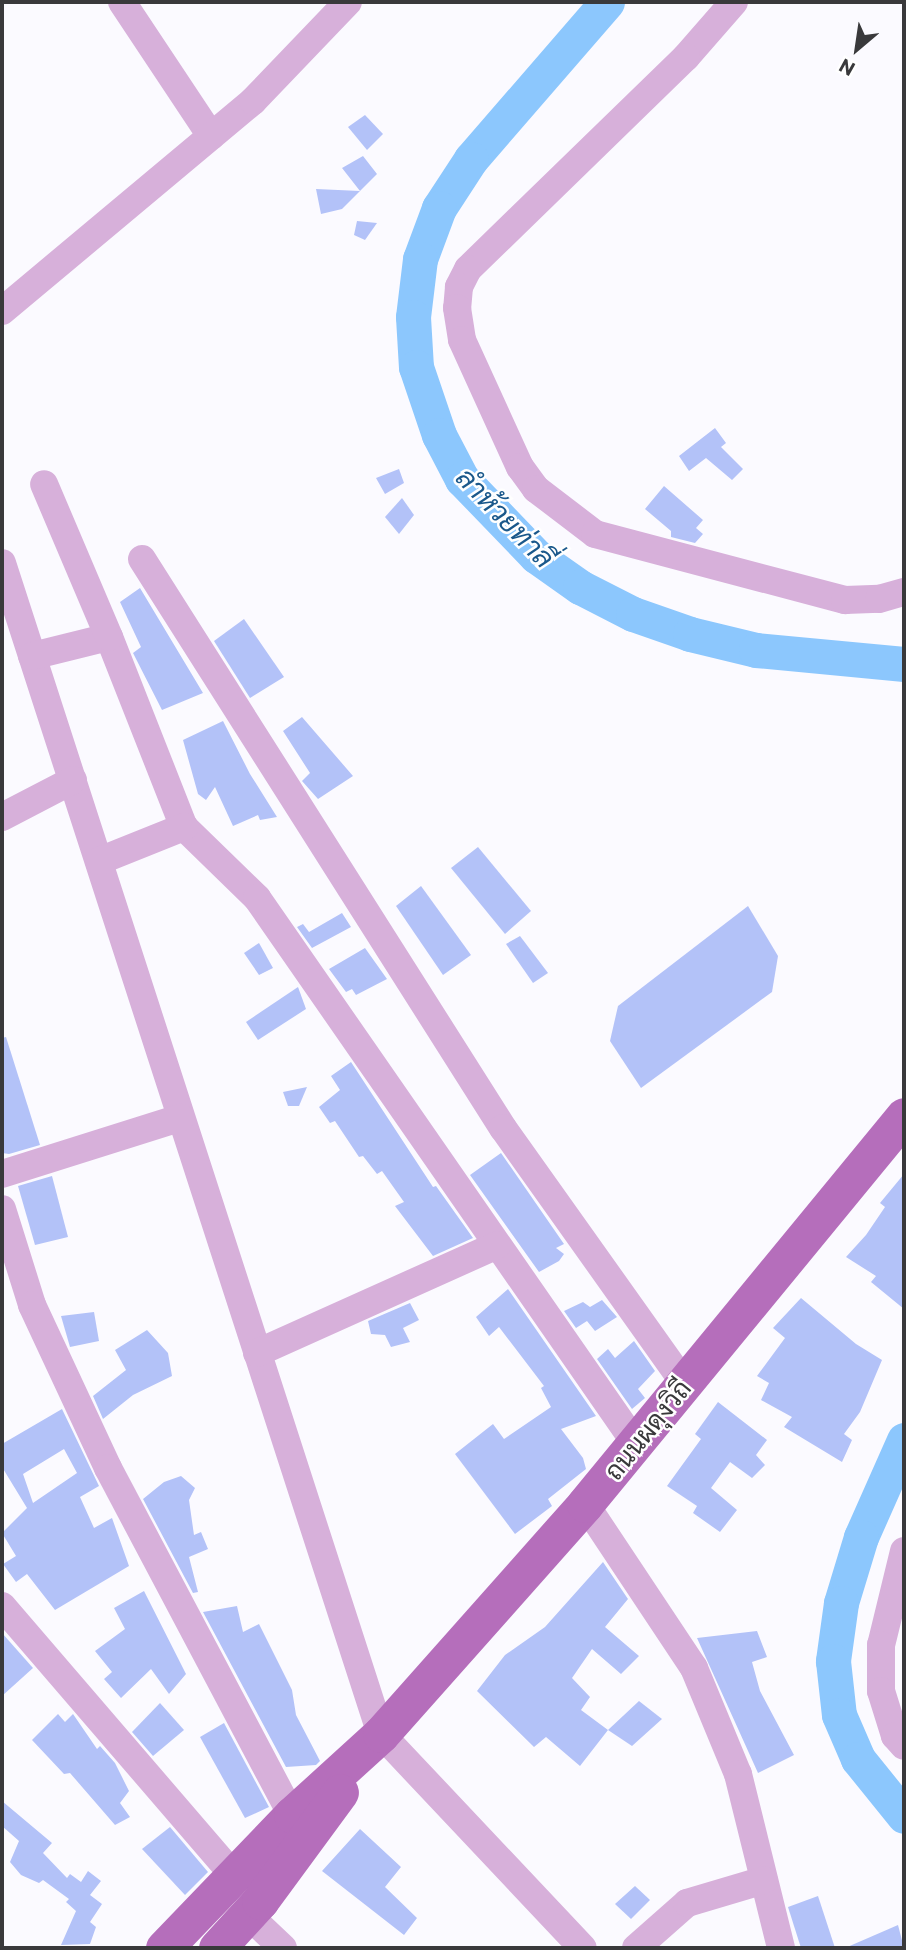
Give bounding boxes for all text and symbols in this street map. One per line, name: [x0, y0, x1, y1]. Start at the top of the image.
north arrow: [822, 14, 892, 84]
text: N: [835, 54, 858, 81]
water label: ลำห้วยท่าลี่: [450, 460, 562, 574]
street label: ถนนผดุงวิถี: [597, 1373, 697, 1485]

